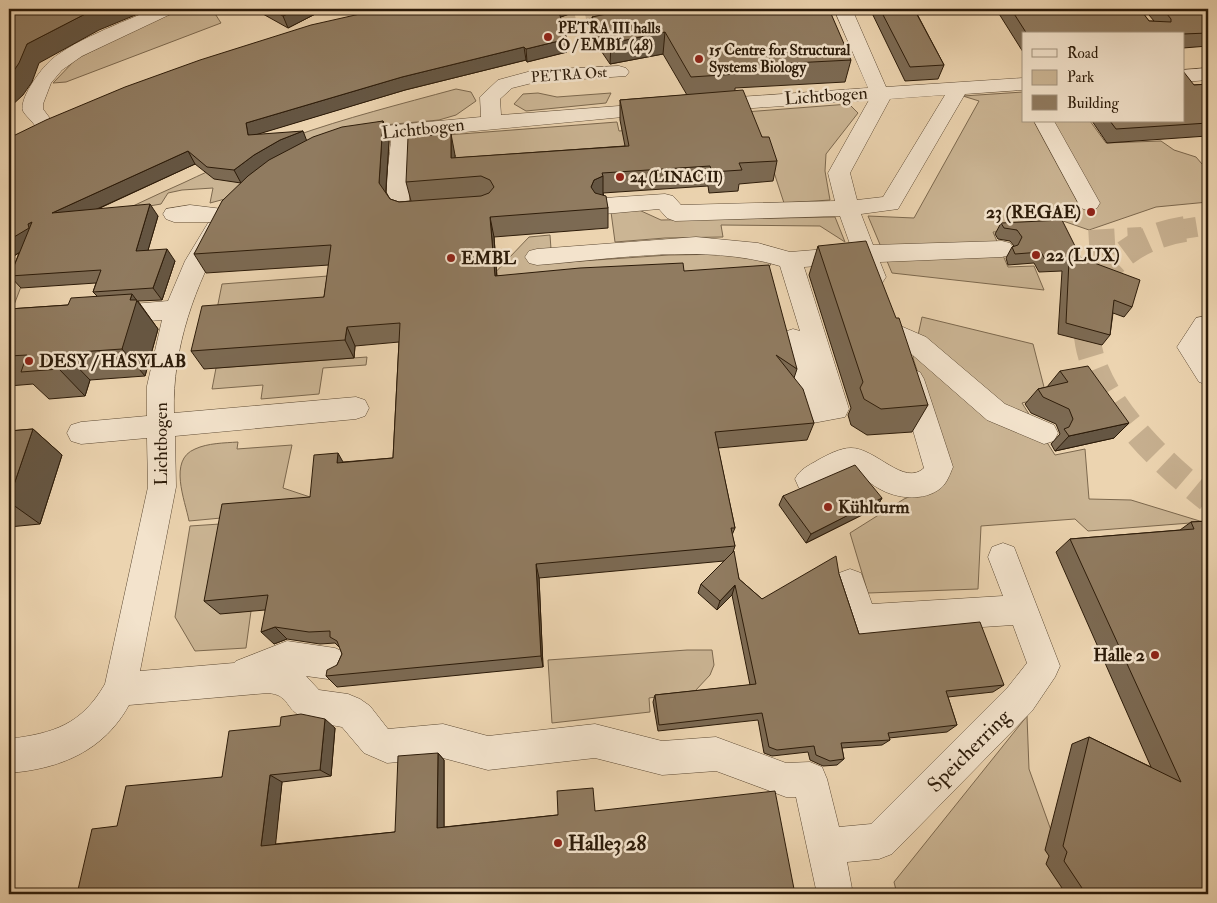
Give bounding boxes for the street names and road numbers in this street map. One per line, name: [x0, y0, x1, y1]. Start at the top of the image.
street label: PETRA Ost: [530, 63, 608, 87]
street label: Lichtbogen: [784, 82, 868, 110]
street label: Lichtbogen: [380, 113, 466, 145]
street label: Lichtbogen: [150, 402, 173, 486]
street label: Speicherring: [922, 703, 1017, 798]

